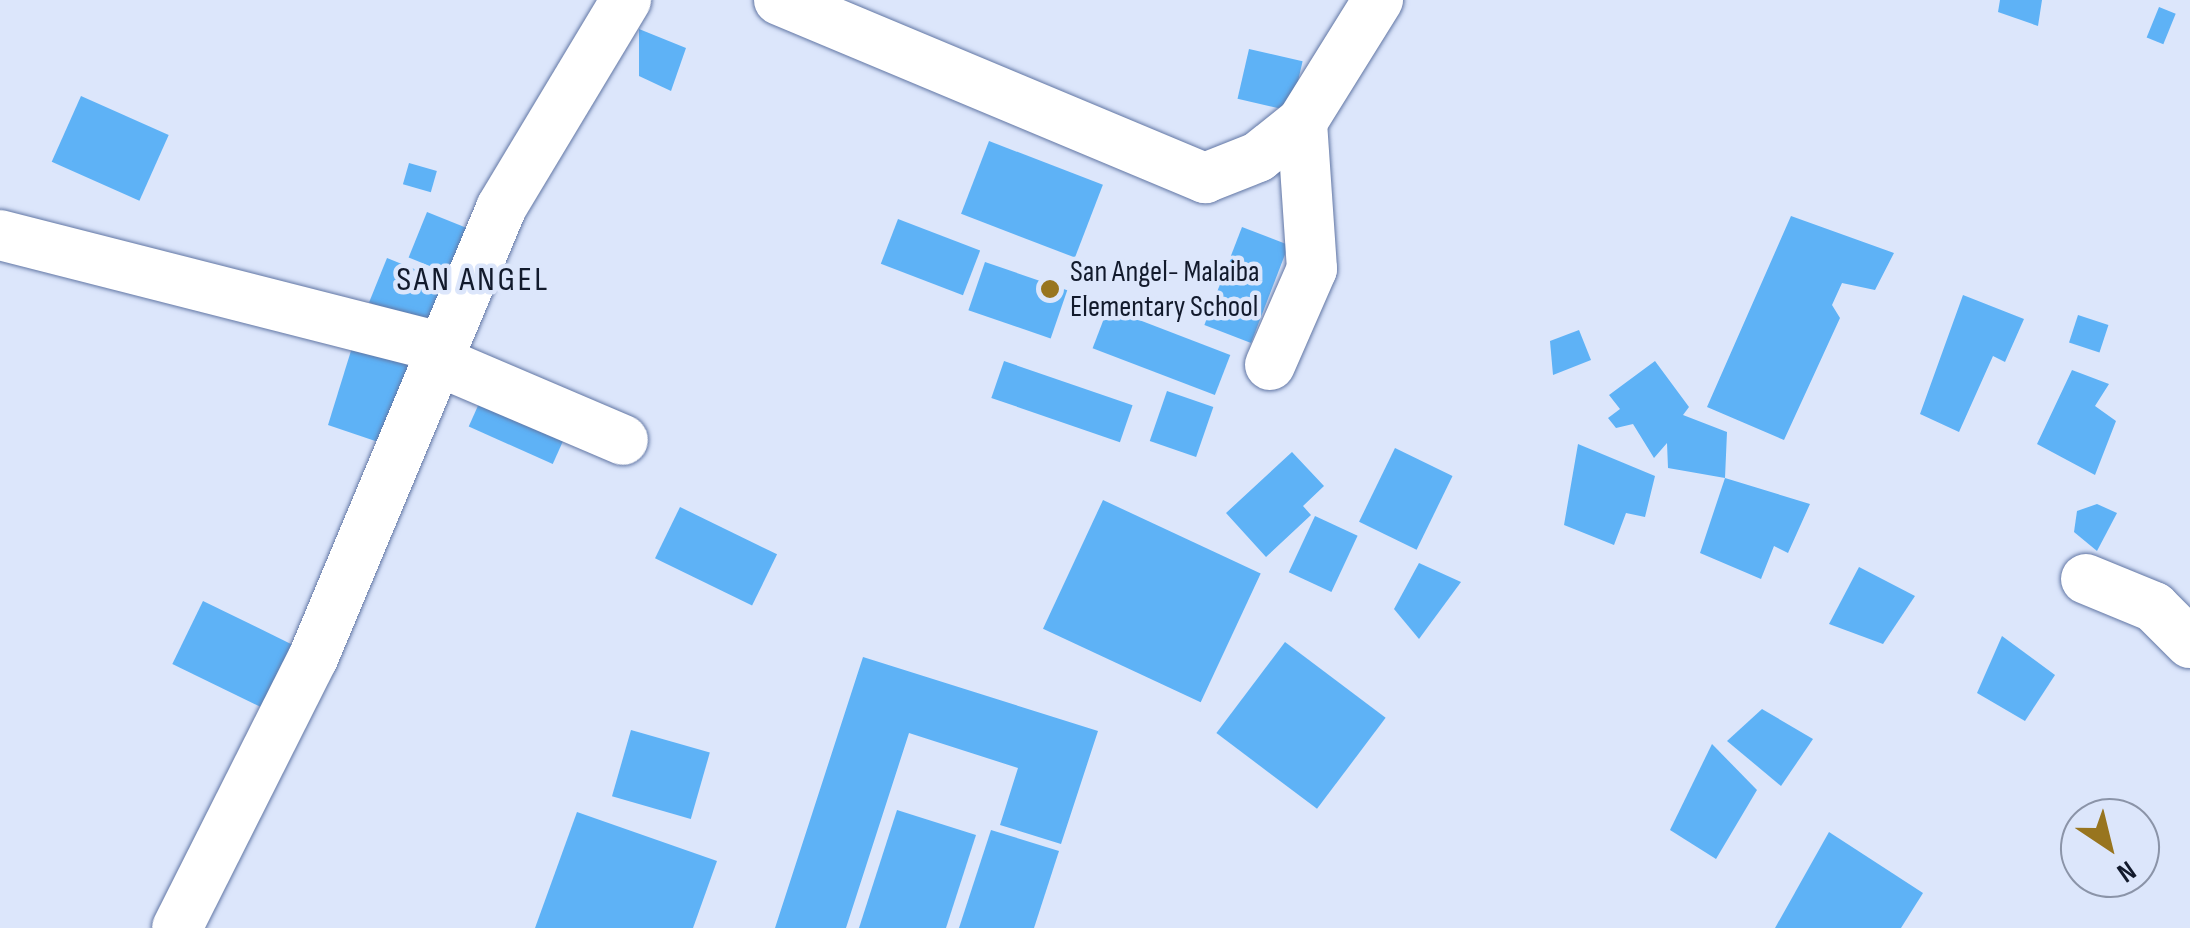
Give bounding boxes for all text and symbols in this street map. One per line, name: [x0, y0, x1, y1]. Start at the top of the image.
place label: San Angel- Malaiba Elementary School: [1070, 254, 1260, 324]
district label: SAN ANGEL: [396, 259, 550, 301]
marker: San Angel- Malaiba Elementary School: [1039, 278, 1061, 300]
north arrow: [2060, 798, 2160, 898]
text: N: [2111, 854, 2142, 889]

